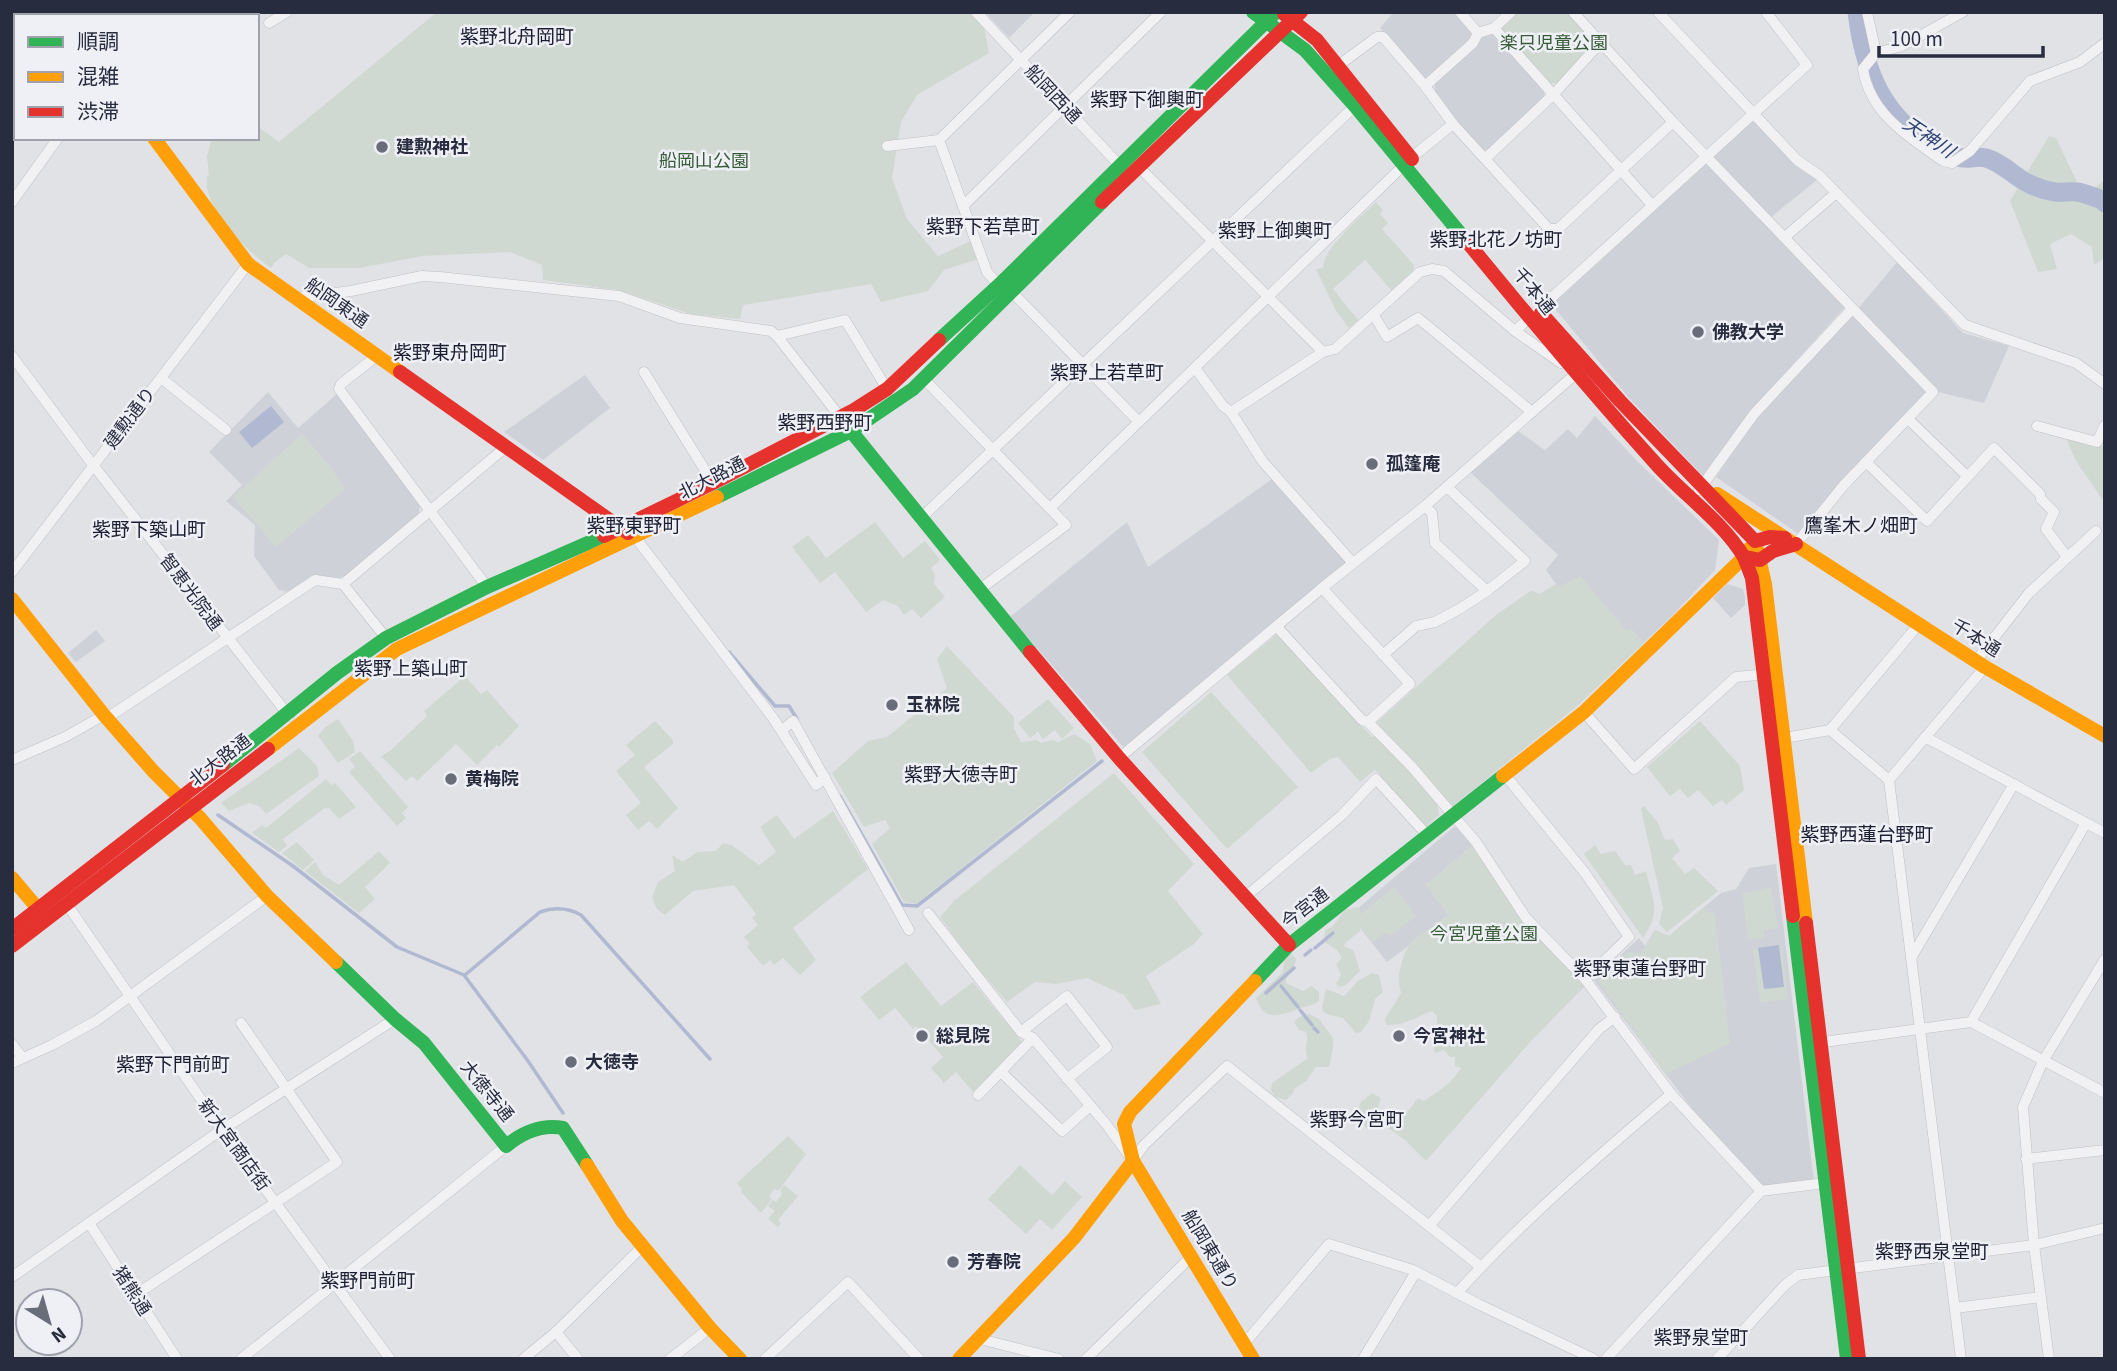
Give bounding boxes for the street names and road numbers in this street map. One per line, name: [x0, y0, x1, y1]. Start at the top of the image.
street label: 船岡西通: [1019, 59, 1086, 129]
street label: 千本通: [1507, 262, 1560, 320]
street label: 船岡東通: [300, 273, 373, 334]
street label: 建勲通り: [99, 382, 162, 455]
street label: 北大路通: [674, 451, 750, 506]
street label: 智恵光院通: [154, 549, 228, 636]
street label: 千本通: [1946, 614, 2005, 663]
street label: 北大路通: [184, 728, 256, 792]
street label: 今宮通: [1276, 882, 1334, 935]
street label: 大徳寺通: [454, 1055, 519, 1127]
street label: 新大宮商店街: [192, 1094, 275, 1196]
street label: 船岡東通り: [1176, 1205, 1243, 1295]
street label: 猪熊通: [106, 1262, 157, 1321]

